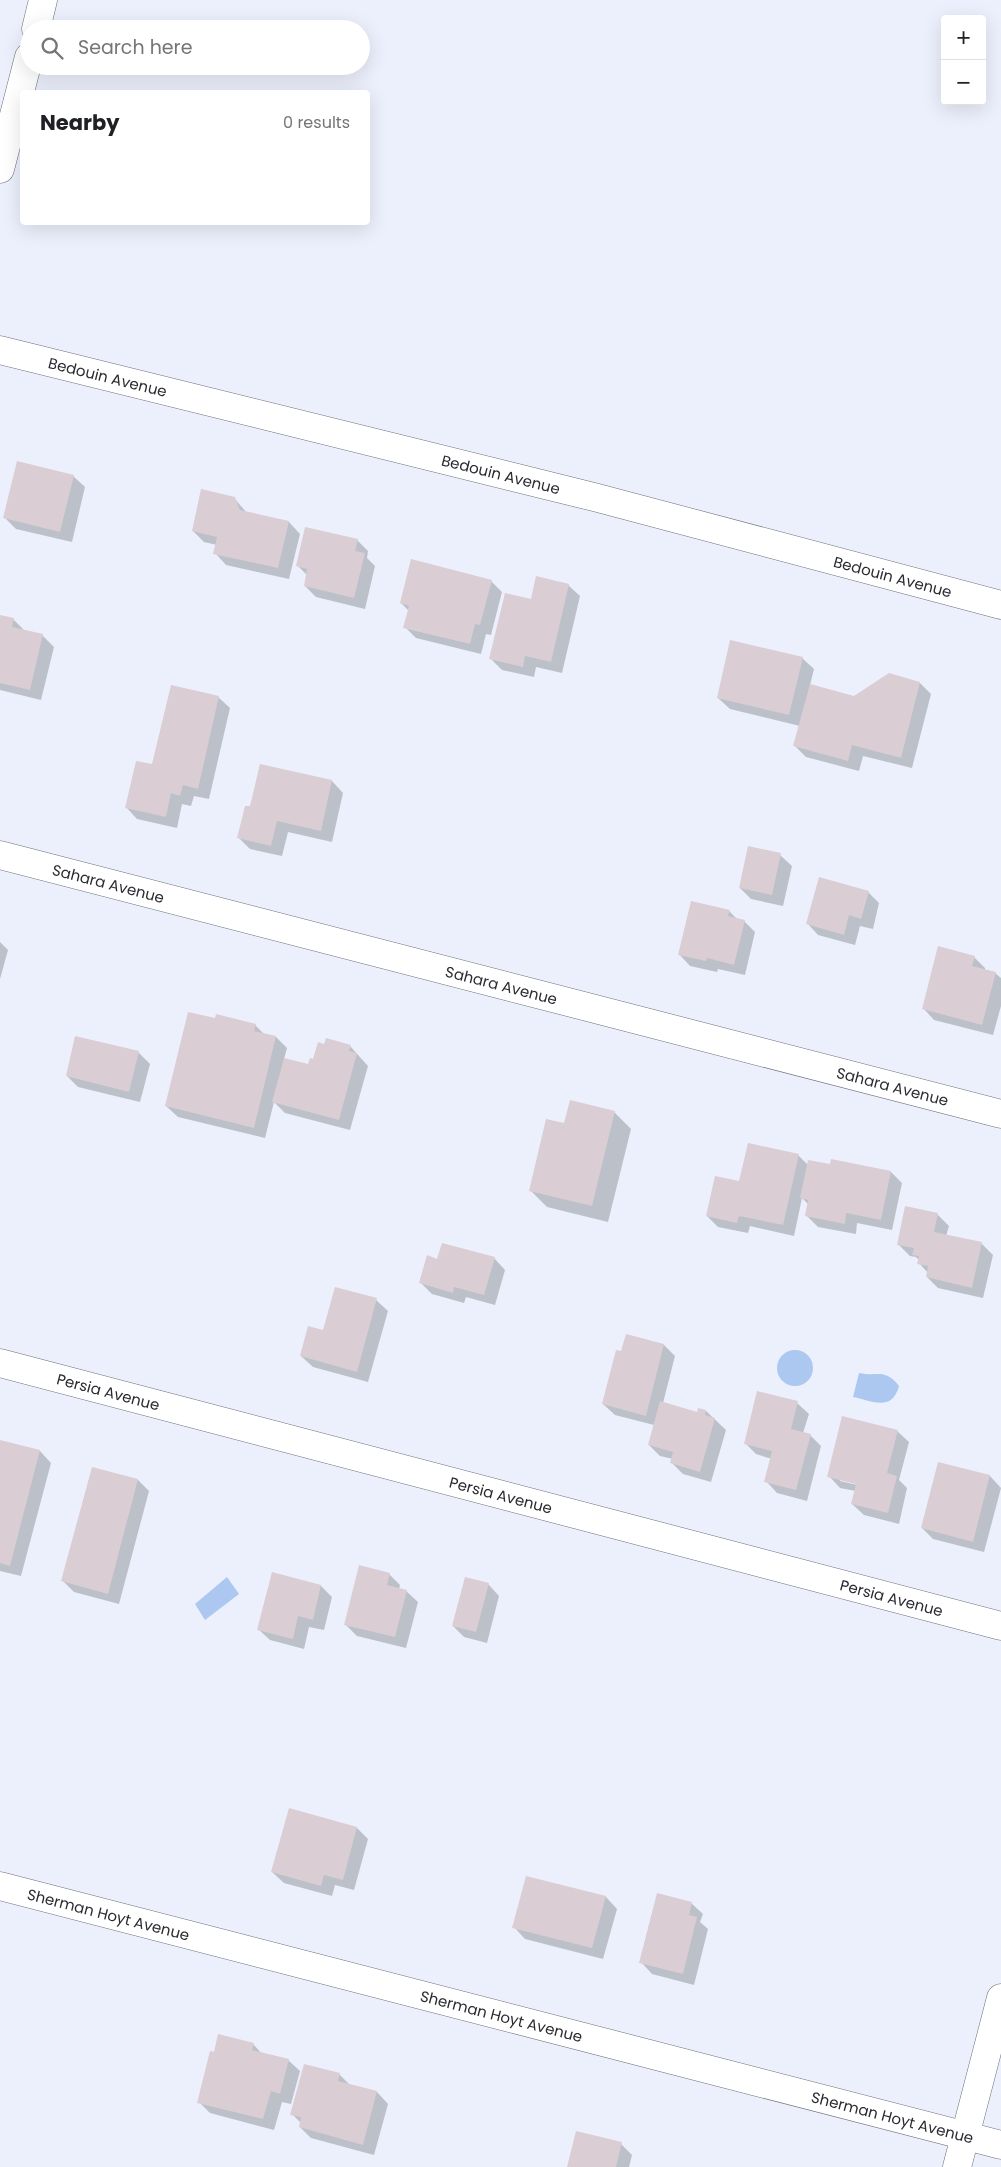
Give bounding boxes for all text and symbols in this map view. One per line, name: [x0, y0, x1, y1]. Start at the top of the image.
map controls: [941, 15, 986, 105]
button: +: [941, 15, 986, 60]
search box: [20, 20, 370, 75]
icon: search: [38, 34, 66, 62]
text: Search here: [78, 34, 192, 61]
button: −: [941, 60, 986, 105]
text: Nearby: [40, 108, 120, 137]
text: 0 results: [283, 111, 350, 134]
street label: Bedouin Avenue: [46, 352, 169, 401]
street label: Bedouin Avenue: [439, 449, 562, 499]
street label: Bedouin Avenue: [831, 551, 954, 602]
street label: Sahara Avenue: [50, 859, 167, 908]
street label: Sahara Avenue: [443, 960, 560, 1009]
street label: Sahara Avenue: [834, 1061, 951, 1111]
street label: Persia Avenue: [55, 1368, 162, 1415]
street label: Persia Avenue: [447, 1471, 555, 1518]
street label: Persia Avenue: [838, 1574, 946, 1621]
street label: Sherman Hoyt Avenue: [25, 1883, 192, 1945]
street label: Sherman Hoyt Avenue: [418, 1985, 585, 2047]
street label: Sherman Hoyt Avenue: [809, 2086, 976, 2148]

